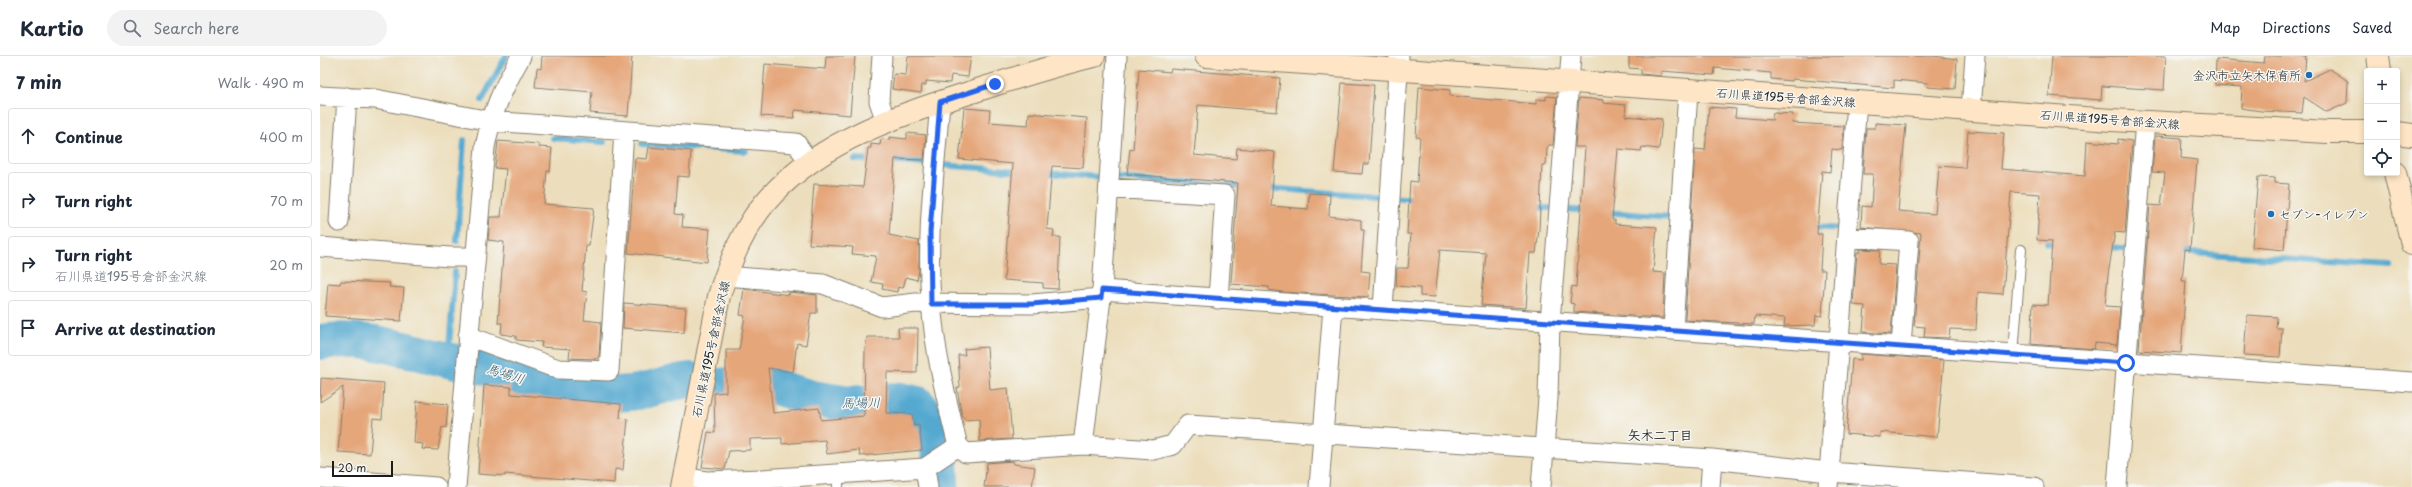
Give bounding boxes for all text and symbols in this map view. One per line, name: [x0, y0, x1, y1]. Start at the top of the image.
search box: [107, 10, 387, 46]
text: Kartio: [20, 14, 83, 42]
text: Search here: [153, 16, 239, 39]
icon: search: [121, 17, 143, 39]
text: Map: [2210, 17, 2240, 38]
text: Directions: [2262, 17, 2330, 38]
text: Saved: [2352, 17, 2392, 38]
place label: 金沢市立矢木保育所: [2193, 66, 2301, 84]
map controls: [2364, 68, 2400, 176]
button: +: [2364, 68, 2400, 104]
text: 7 min: [16, 69, 62, 95]
marker: 金沢市立矢木保育所: [2304, 70, 2314, 80]
text: Walk · 490 m: [218, 73, 304, 92]
route end: [986, 75, 1004, 93]
street label: 石川県道195号倉部金沢線: [1715, 83, 1857, 111]
button: −: [2364, 104, 2400, 140]
street label: 石川県道195号倉部金沢線: [2039, 105, 2181, 133]
icon: ahead: [17, 125, 39, 147]
text: Continue: [55, 125, 123, 148]
text: 400 m: [260, 127, 303, 146]
button: locate: [2364, 140, 2400, 176]
icon: right: [17, 189, 39, 211]
text: Turn right: [55, 189, 132, 212]
text: 70 m: [270, 191, 303, 210]
place label: セブン-イレブン: [2279, 205, 2369, 223]
marker: セブン-イレブン: [2266, 209, 2276, 219]
text: Turn right: [55, 243, 132, 266]
icon: right: [17, 253, 39, 275]
text: 20 m: [269, 255, 303, 274]
text: 石川県道195号倉部金沢線: [55, 266, 207, 285]
street label: 石川県道195号倉部金沢線: [687, 279, 733, 419]
icon: arrive: [17, 317, 39, 339]
text: Arrive at destination: [55, 317, 216, 340]
route start: [2117, 354, 2135, 372]
water label: 馬場川: [485, 358, 527, 388]
water label: 馬場川: [841, 392, 881, 412]
district label: 矢木二丁目: [1627, 425, 1693, 444]
scale bar: [332, 459, 393, 478]
text: 20 m: [338, 459, 366, 476]

